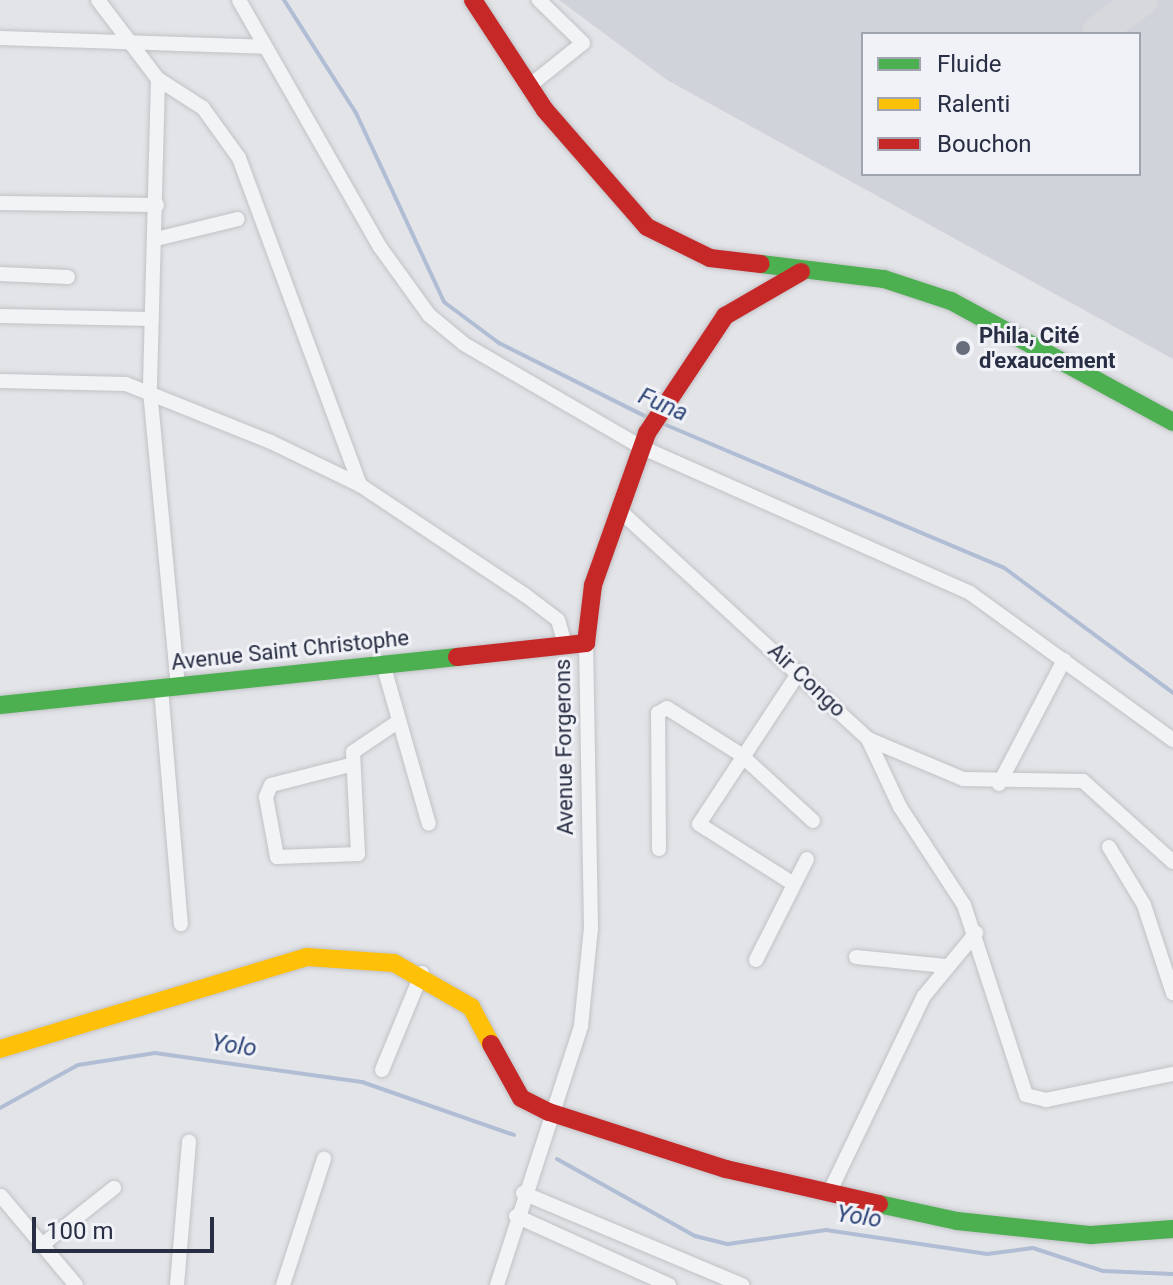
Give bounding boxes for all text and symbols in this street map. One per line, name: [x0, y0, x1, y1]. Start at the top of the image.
legend: [861, 32, 1141, 176]
text: Fluide: [937, 50, 1001, 78]
text: Ralenti: [937, 90, 1010, 118]
text: Bouchon: [937, 130, 1032, 158]
place label: Phila, Cité d'exaucement: [979, 322, 1116, 374]
marker: Phila, Cité d'exaucement: [954, 339, 972, 357]
water label: Funa: [634, 382, 692, 428]
street label: Avenue Saint Christophe: [170, 624, 410, 676]
street label: Air Congo: [763, 637, 851, 723]
street label: Avenue Forgerons: [549, 659, 579, 835]
water label: Yolo: [210, 1029, 258, 1063]
water label: Yolo: [835, 1200, 883, 1234]
scale bar: [36, 1201, 218, 1251]
text: 100 m: [46, 1217, 113, 1245]

